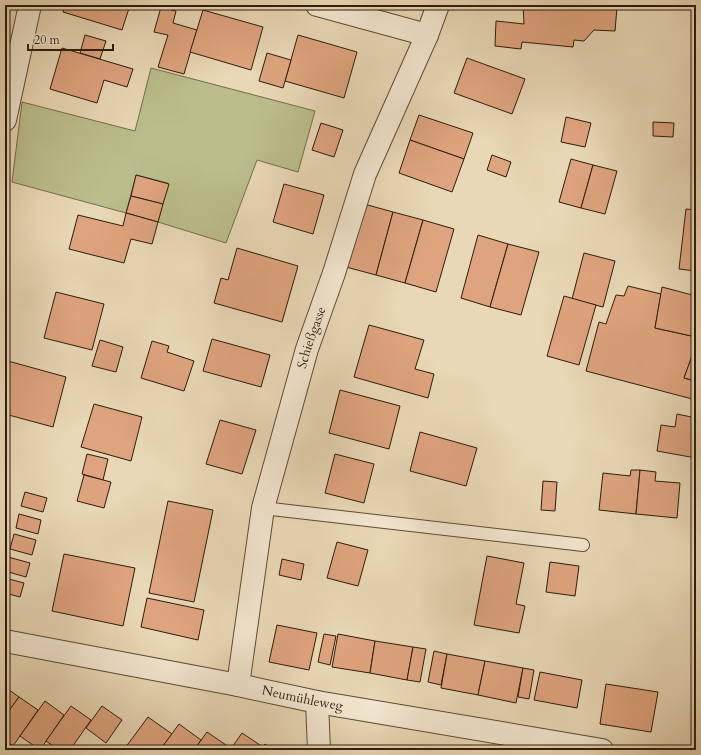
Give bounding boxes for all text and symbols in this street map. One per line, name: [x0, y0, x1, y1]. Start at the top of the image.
scale bar: [28, 26, 113, 52]
text: 20 m: [34, 32, 61, 48]
street label: Schießgasse: [293, 304, 330, 371]
street label: Neumühleweg: [260, 681, 345, 715]

